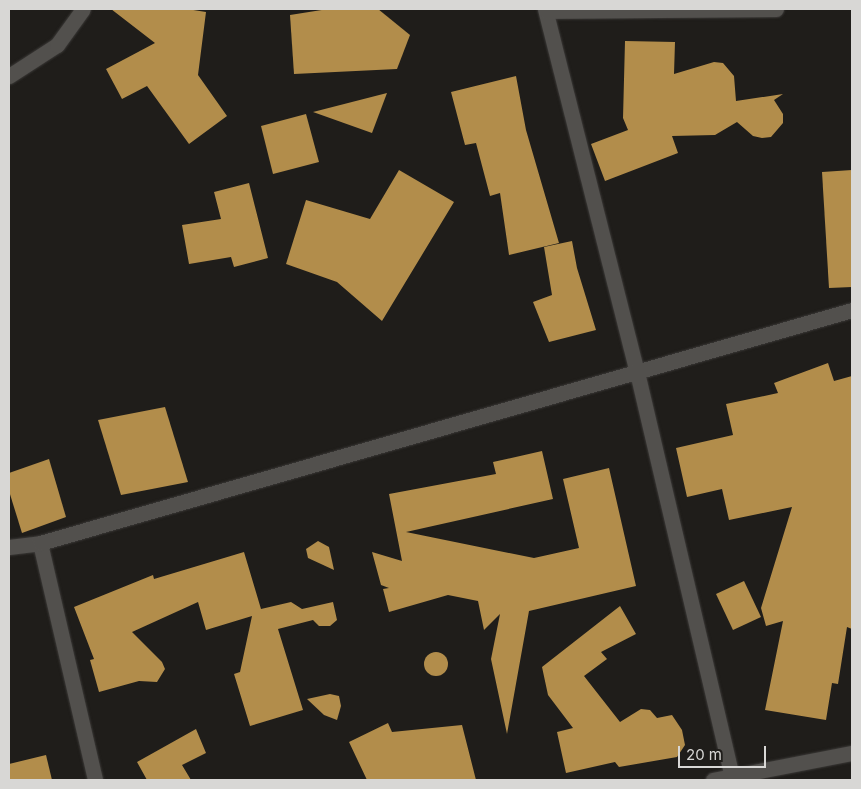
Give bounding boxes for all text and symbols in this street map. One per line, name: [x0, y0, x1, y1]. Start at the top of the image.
scale bar: [681, 736, 768, 768]
text: 20 m: [686, 745, 722, 764]

